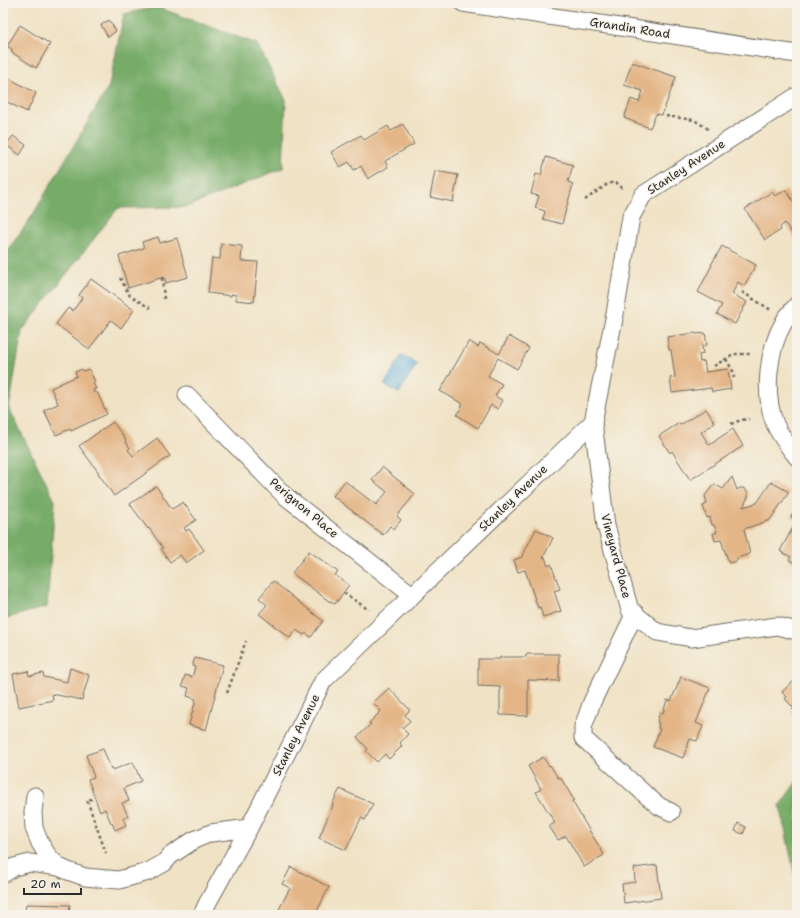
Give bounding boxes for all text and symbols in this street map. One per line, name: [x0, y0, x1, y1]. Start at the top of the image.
street label: Grandin Road: [589, 14, 672, 42]
street label: Stanley Avenue: [644, 136, 728, 198]
street label: Stanley Avenue: [475, 461, 551, 535]
street label: Perignon Place: [266, 474, 342, 542]
street label: Vineyard Place: [597, 512, 635, 600]
street label: Stanley Avenue: [268, 691, 324, 779]
scale bar: [24, 870, 81, 896]
text: 20 m: [30, 876, 61, 892]

